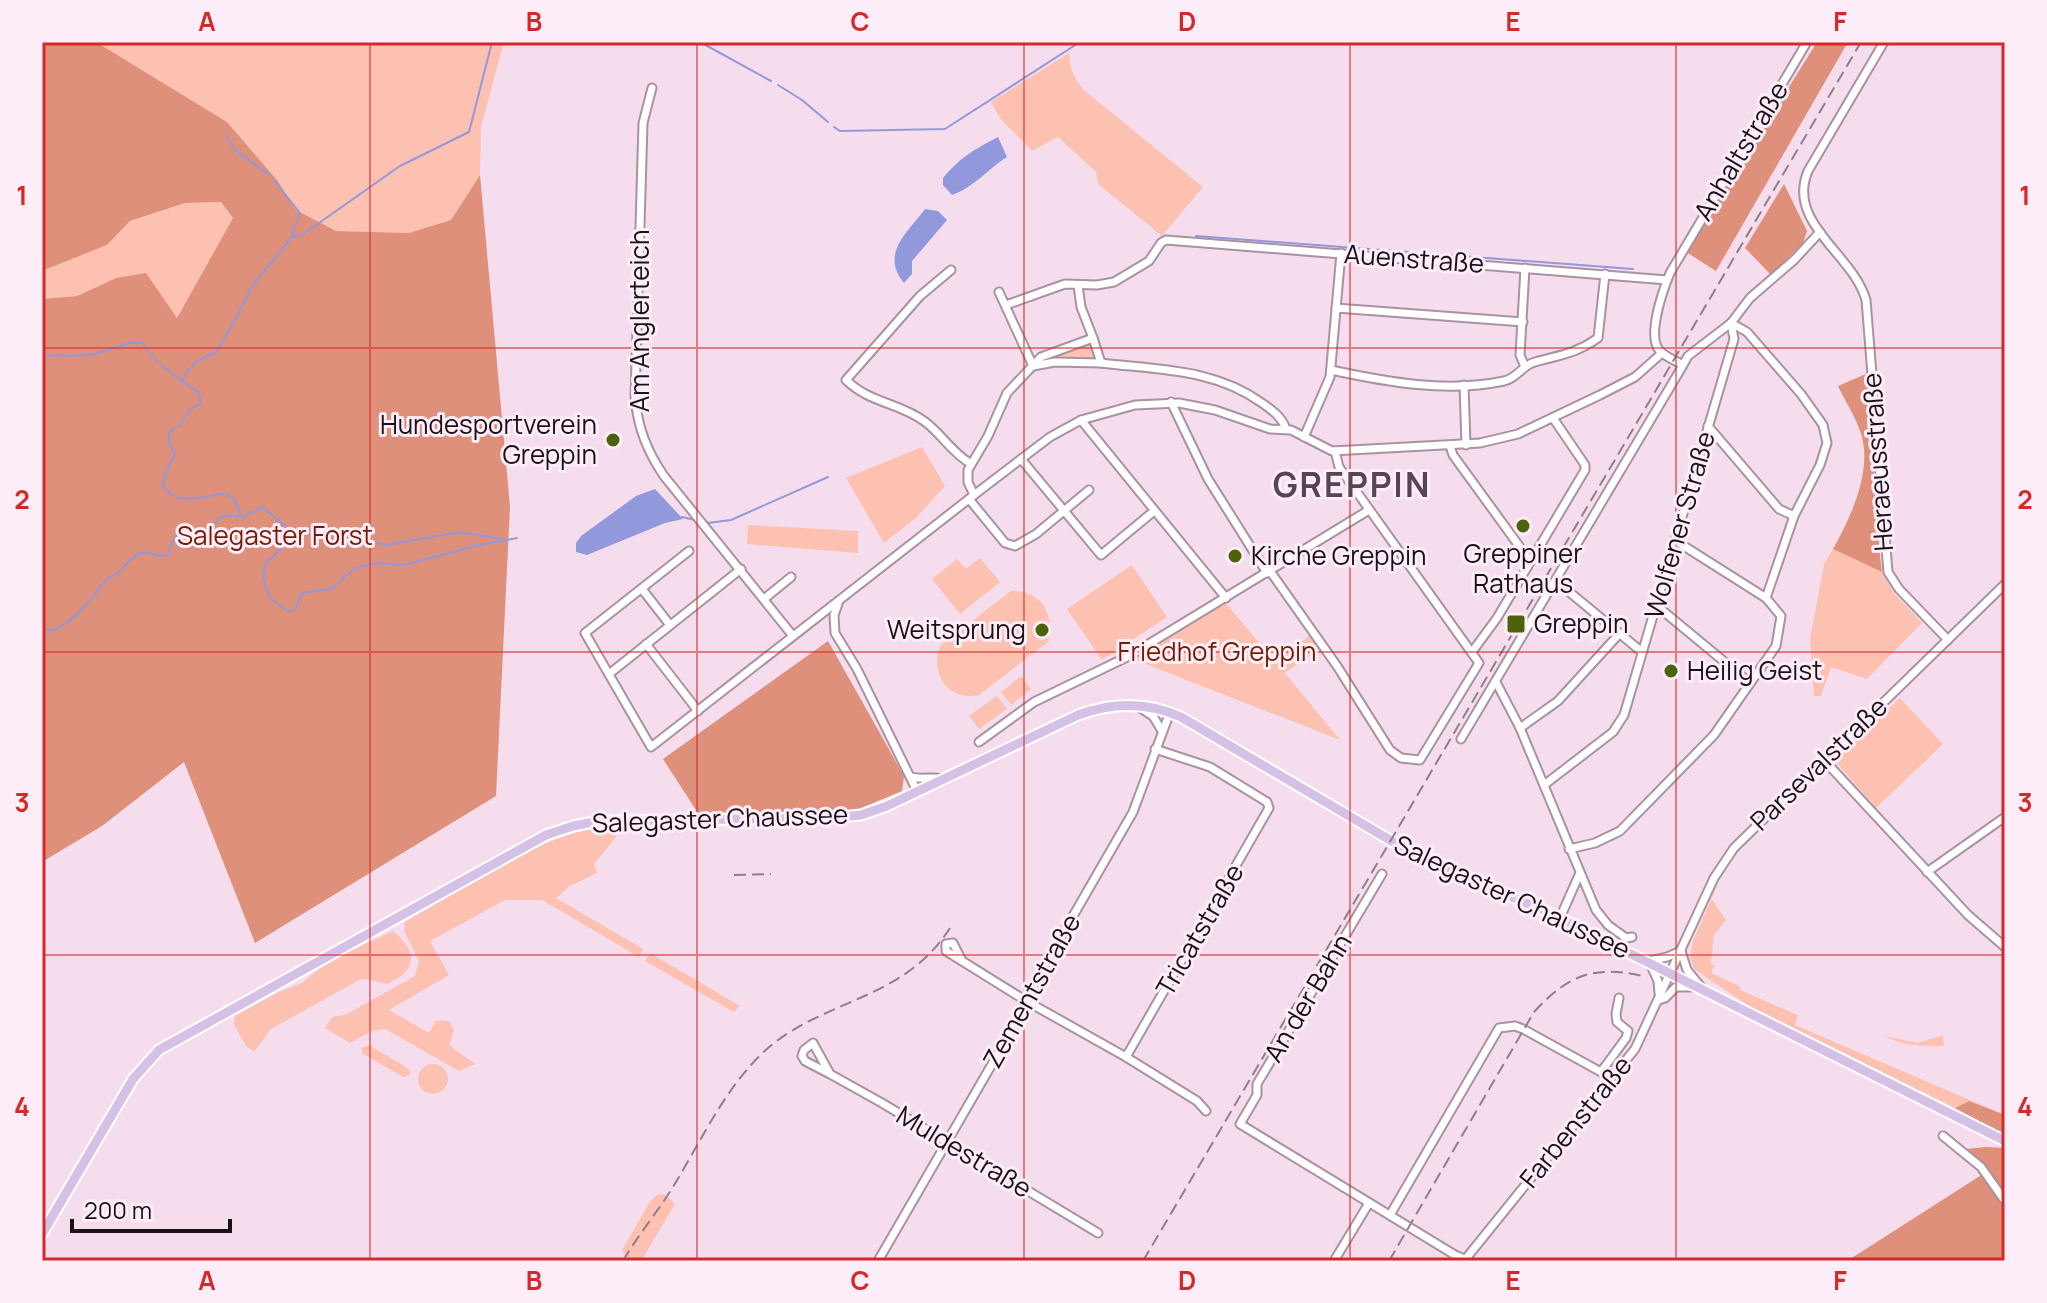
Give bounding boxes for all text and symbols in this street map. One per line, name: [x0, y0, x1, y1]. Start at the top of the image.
text: A: [198, 3, 216, 39]
text: B: [526, 3, 542, 39]
text: C: [850, 3, 870, 39]
text: D: [1178, 3, 1196, 39]
text: E: [1505, 3, 1521, 39]
text: F: [1833, 3, 1847, 39]
street label: Anhaltstraße: [1684, 74, 1796, 227]
text: 1: [16, 177, 28, 213]
text: 1: [2019, 177, 2031, 213]
street label: Am Anglerteich: [621, 230, 657, 412]
street label: Auenstraße: [1343, 235, 1485, 281]
street label: Heraeusstraße: [1853, 372, 1901, 552]
place label: Hundesportverein Greppin: [380, 406, 597, 472]
street label: Wolfener Straße: [1635, 427, 1723, 623]
marker: Hundesportverein Greppin: [604, 431, 622, 449]
district label: GREPPIN: [1273, 461, 1431, 507]
text: 2: [14, 481, 30, 517]
text: 2: [2017, 481, 2033, 517]
park label: Salegaster Forst: [177, 517, 373, 553]
marker: Greppiner Rathaus: [1514, 517, 1532, 535]
place label: Greppiner Rathaus: [1463, 535, 1583, 601]
place label: Kirche Greppin: [1251, 537, 1426, 573]
marker: Kirche Greppin: [1226, 547, 1244, 565]
place label: Greppin: [1534, 605, 1629, 641]
place label: Weitsprung: [887, 611, 1026, 647]
marker: Greppin: [1505, 613, 1527, 635]
marker: Weitsprung: [1033, 621, 1051, 639]
park label: Friedhof Greppin: [1118, 633, 1316, 669]
place label: Heilig Geist: [1687, 652, 1822, 688]
marker: Heilig Geist: [1662, 662, 1680, 680]
street label: Parsevalstraße: [1742, 689, 1895, 838]
text: 3: [14, 784, 30, 820]
text: 3: [2017, 784, 2033, 820]
street label: Salegaster Chaussee: [591, 796, 849, 840]
street label: Salegaster Chaussee: [1389, 826, 1636, 967]
street label: Tricatstraße: [1147, 857, 1251, 1002]
street label: Zementstraße: [974, 907, 1088, 1074]
street label: An der Bahn: [1255, 927, 1360, 1068]
street label: Farbenstraße: [1511, 1048, 1640, 1195]
text: 4: [14, 1088, 30, 1124]
text: 4: [2017, 1088, 2033, 1124]
street label: Muldestraße: [890, 1097, 1039, 1206]
scale bar: [72, 1183, 230, 1233]
text: 200 m: [84, 1193, 152, 1226]
text: A: [198, 1262, 216, 1298]
text: B: [526, 1262, 542, 1298]
text: C: [850, 1262, 870, 1298]
text: D: [1178, 1262, 1196, 1298]
text: E: [1505, 1262, 1521, 1298]
text: F: [1833, 1262, 1847, 1298]

